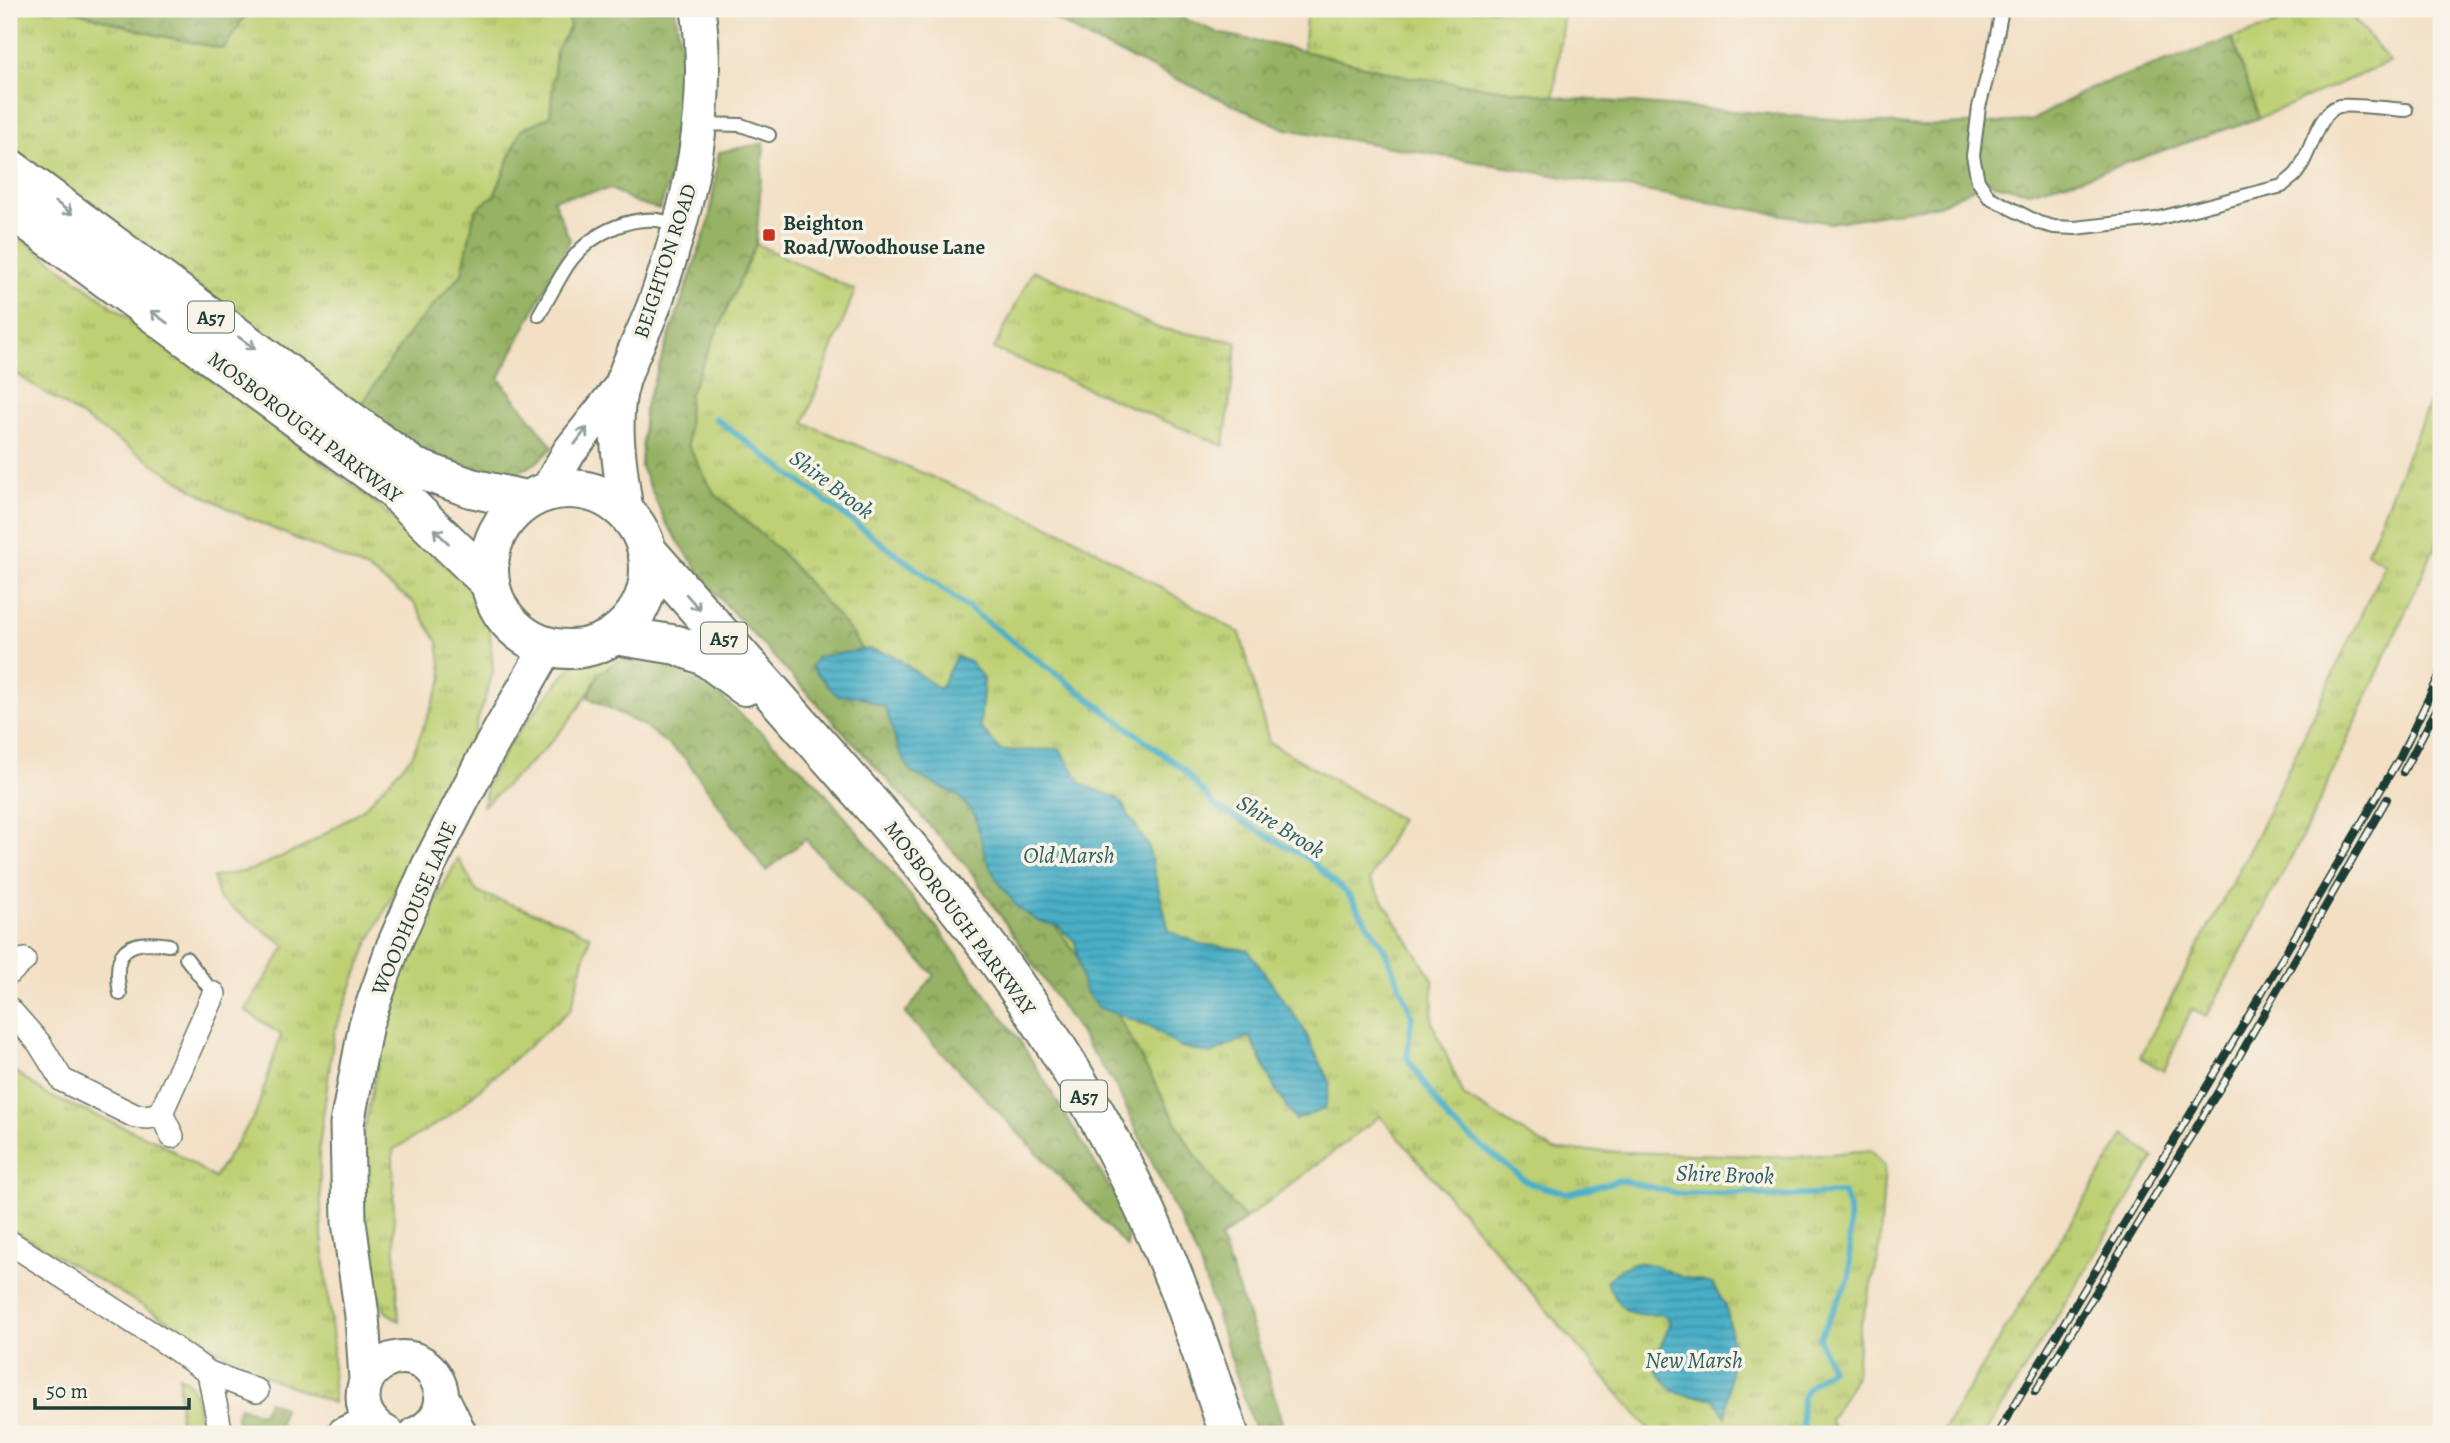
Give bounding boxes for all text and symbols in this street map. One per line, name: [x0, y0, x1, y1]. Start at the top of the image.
street label: BEIGHTON ROAD: [627, 180, 703, 342]
one-way arrow: [54, 200, 73, 215]
place label: Beighton Road/Woodhouse Lane: [783, 209, 985, 261]
marker: Beighton Road/Woodhouse Lane: [761, 227, 777, 243]
road number: A57: [188, 302, 234, 332]
one-way arrow: [150, 310, 169, 325]
one-way arrow: [237, 336, 255, 351]
street label: MOSBOROUGH PARKWAY: [202, 345, 408, 510]
one-way arrow: [574, 427, 589, 446]
water label: Shire Brook: [783, 442, 880, 526]
one-way arrow: [433, 527, 450, 544]
one-way arrow: [684, 593, 700, 611]
road number: A57: [701, 622, 747, 653]
water label: Shire Brook: [1231, 787, 1331, 866]
street label: MOSBOROUGH PARKWAY: [878, 815, 1043, 1021]
street label: WOODHOUSE LANE: [364, 817, 463, 1000]
water label: Old Marsh: [1023, 840, 1115, 871]
road number: A57: [1061, 1080, 1107, 1112]
water label: Shire Brook: [1675, 1157, 1775, 1192]
water label: New Marsh: [1645, 1345, 1743, 1376]
scale bar: [35, 1366, 189, 1410]
text: 50 m: [46, 1377, 88, 1405]

